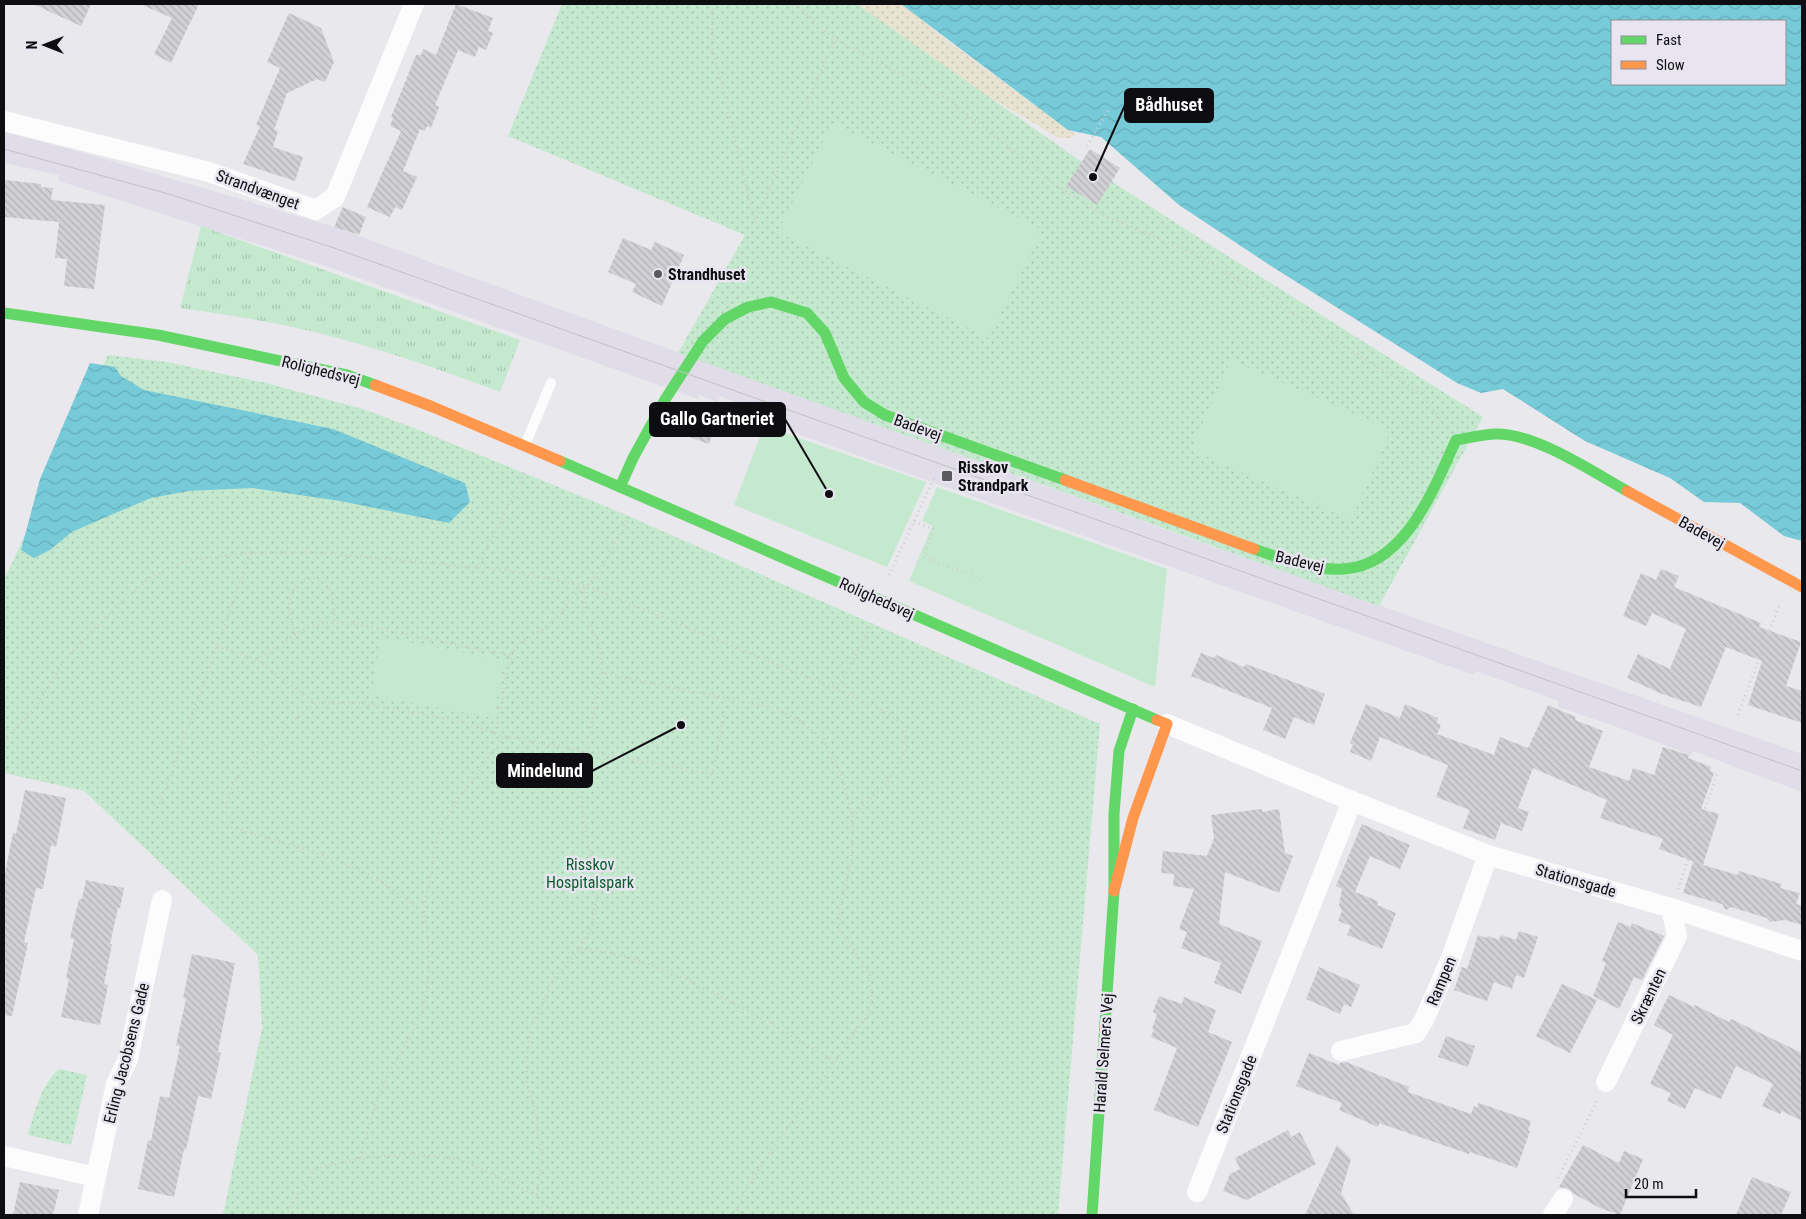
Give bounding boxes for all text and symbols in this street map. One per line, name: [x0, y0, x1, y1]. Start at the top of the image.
north arrow: [20, 20, 70, 70]
legend: [1611, 20, 1786, 85]
text: Fast: [1656, 31, 1681, 49]
text: N: [24, 41, 40, 49]
text: Slow: [1656, 56, 1685, 74]
callout: Bådhuset: [1125, 89, 1213, 122]
text: Bådhuset: [1135, 94, 1203, 115]
street label: Strandvænget: [214, 166, 302, 213]
place label: Strandhuset: [668, 265, 746, 284]
marker: Strandhuset: [652, 268, 664, 280]
street label: Rolighedsvej: [280, 352, 362, 389]
callout: Gallo Gartneriet: [650, 403, 785, 436]
text: Gallo Gartneriet: [660, 408, 775, 429]
street label: Badevej: [891, 410, 944, 445]
place label: Risskov Strandpark: [958, 458, 1029, 495]
marker: Risskov Strandpark: [940, 469, 954, 483]
street label: Badevej: [1675, 512, 1728, 553]
street label: Badevej: [1274, 547, 1326, 576]
street label: Rolighedsvej: [836, 573, 917, 623]
callout: Mindelund: [497, 754, 592, 787]
text: Mindelund: [507, 760, 583, 781]
park label: Risskov Hospitalspark: [546, 855, 635, 892]
street label: Stationsgade: [1533, 860, 1618, 901]
street label: Rampen: [1423, 954, 1460, 1009]
street label: Skrænten: [1627, 965, 1670, 1027]
street label: Erling Jacobsens Gade: [100, 981, 153, 1125]
street label: Harald Selmers Vej: [1090, 993, 1117, 1113]
street label: Stationsgade: [1212, 1052, 1261, 1136]
scale bar: [1626, 1166, 1696, 1198]
text: 20 m: [1634, 1175, 1664, 1193]

